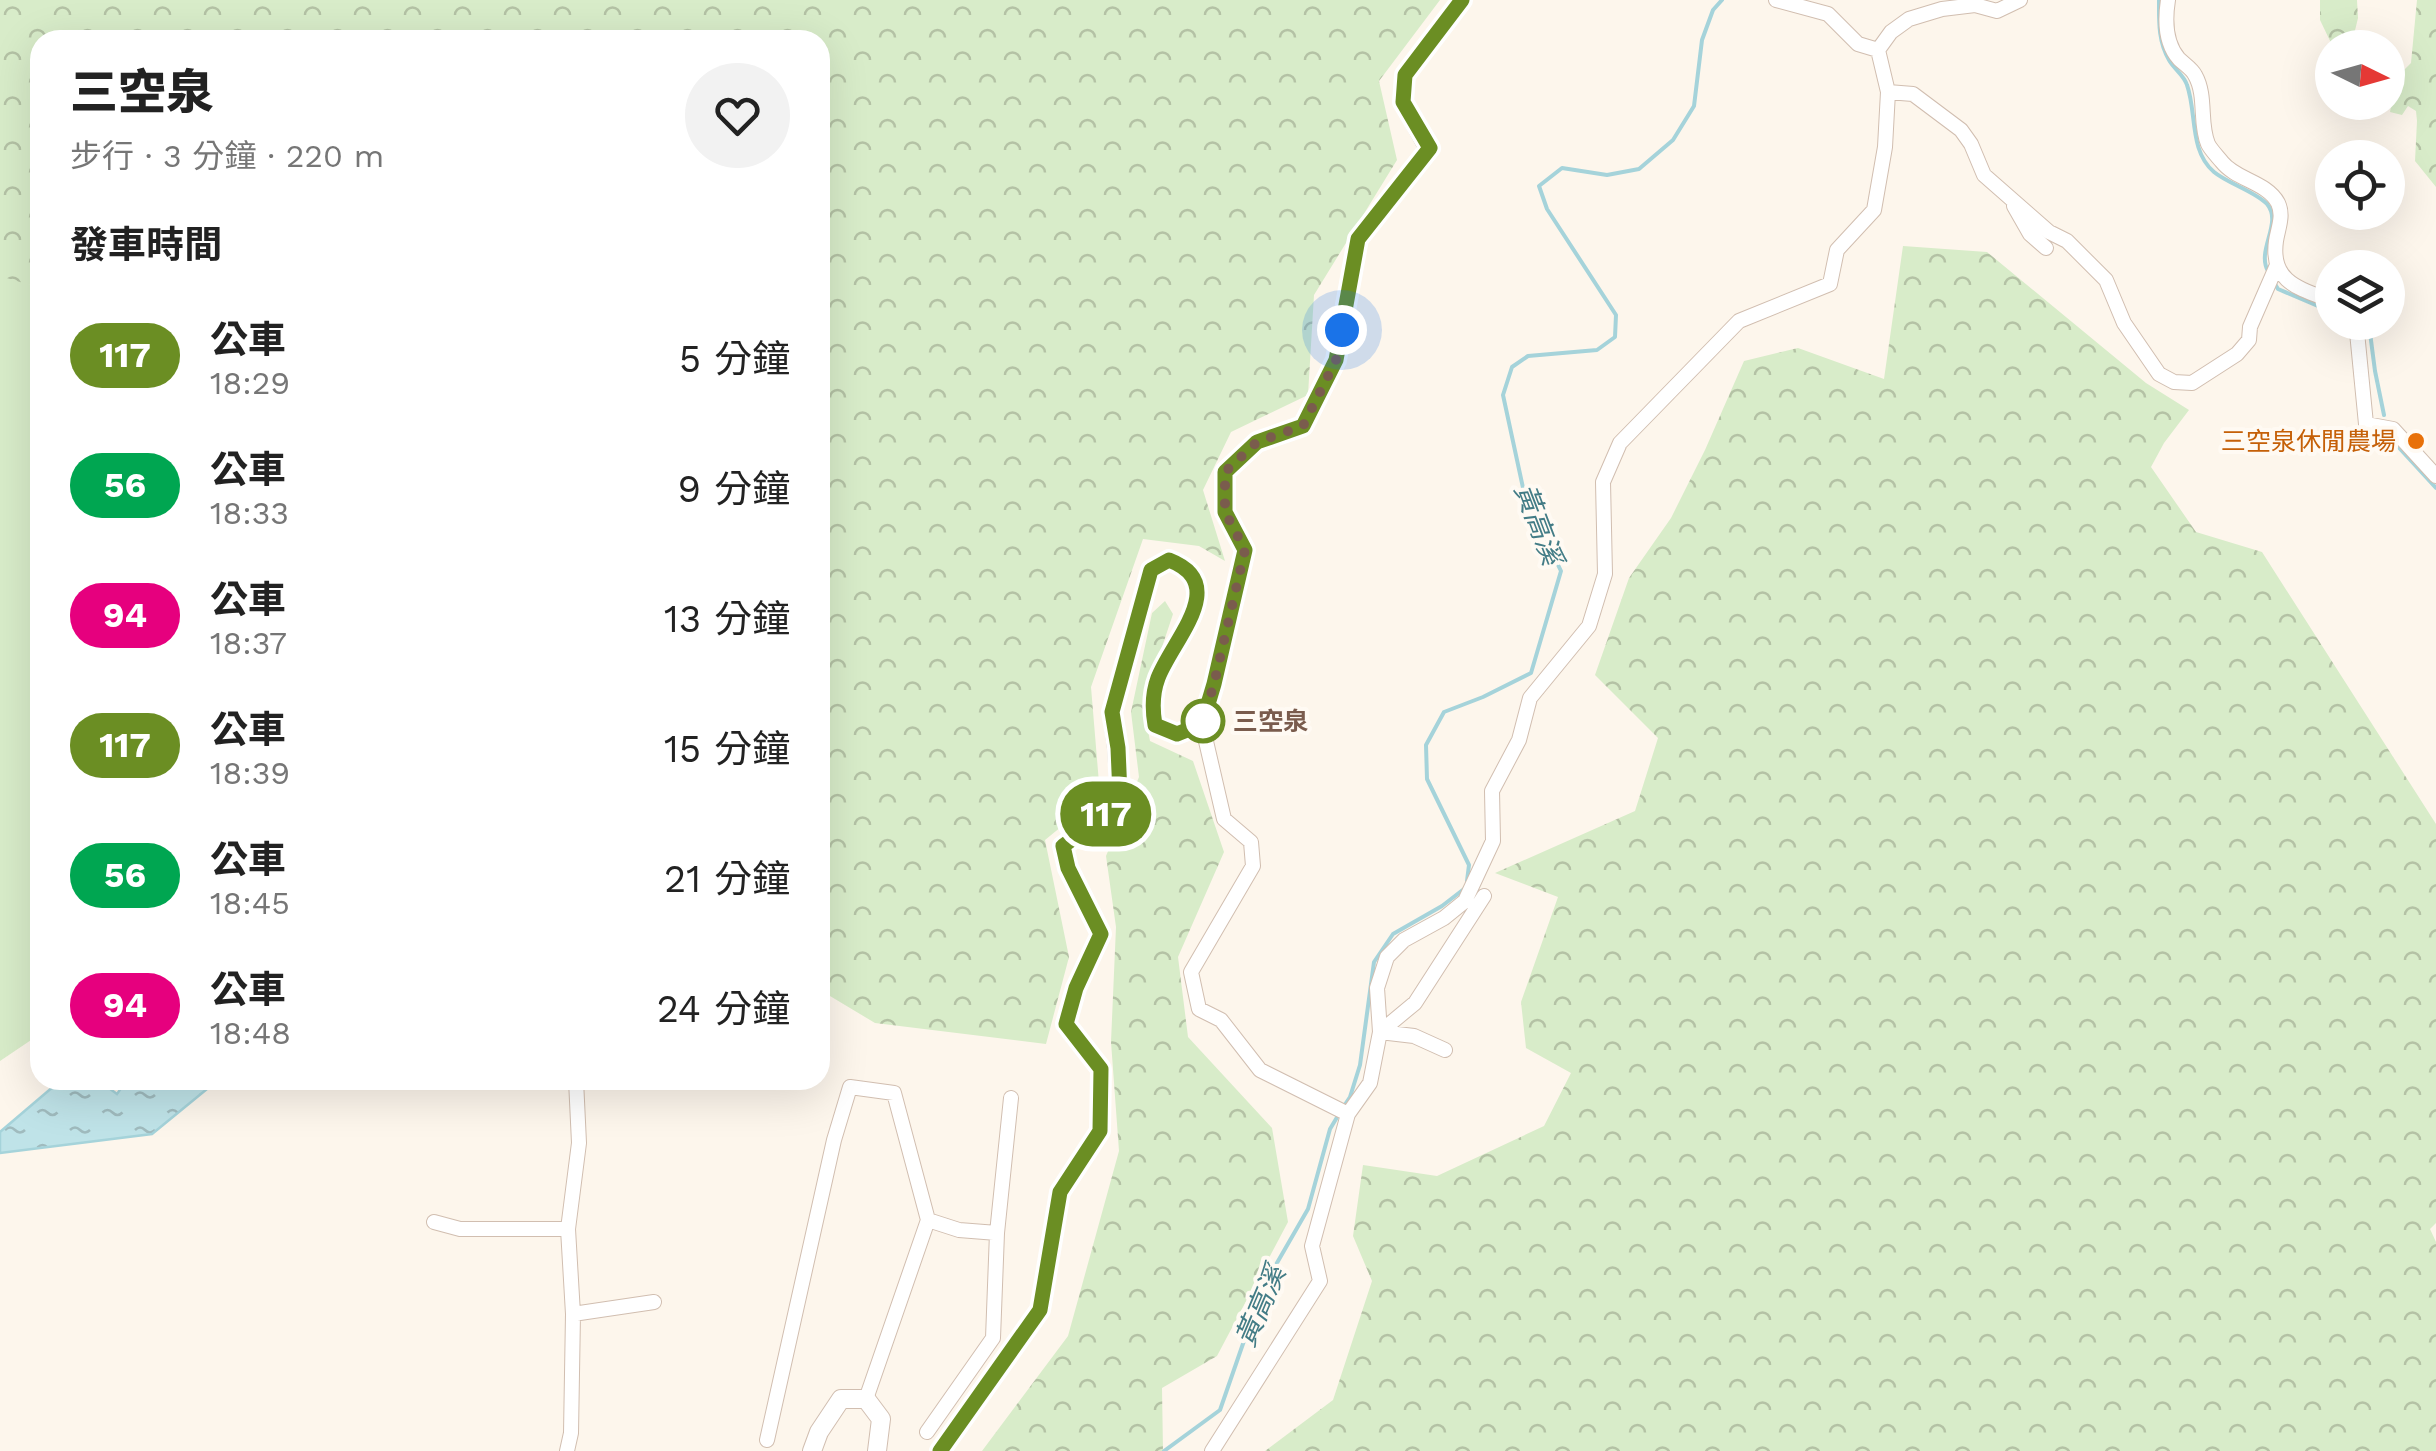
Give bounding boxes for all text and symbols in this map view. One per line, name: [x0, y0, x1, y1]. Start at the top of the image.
north arrow: [2315, 30, 2405, 120]
map controls: [2315, 30, 2405, 340]
button: heart: [685, 63, 790, 168]
text: 三空泉: [70, 64, 214, 121]
text: 步行 · 3 分鐘 · 220 m: [70, 137, 384, 175]
button: locate: [2315, 140, 2405, 230]
text: 發車時間: [70, 223, 222, 267]
button: layers: [2315, 250, 2405, 340]
your location: [1317, 305, 1367, 355]
text: 公車: [210, 318, 286, 362]
text: 117: [99, 334, 151, 376]
text: 5 分鐘: [679, 337, 790, 381]
text: 18:29: [210, 364, 290, 402]
place label: 三空泉休閒農場: [2221, 427, 2396, 456]
marker: 三空泉休閒農場: [2405, 430, 2427, 452]
text: 公車: [210, 448, 286, 492]
text: 56: [104, 464, 146, 506]
text: 9 分鐘: [678, 467, 790, 511]
water label: 黃高溪: [1508, 479, 1570, 573]
text: 18:33: [210, 494, 289, 532]
text: 公車: [210, 578, 286, 622]
text: 94: [103, 594, 147, 636]
text: 13 分鐘: [664, 597, 790, 641]
text: 18:37: [210, 624, 287, 662]
marker: 三空泉: [1182, 700, 1224, 742]
place label: 三空泉: [1233, 707, 1308, 736]
text: 公車: [210, 708, 286, 752]
text: 117: [99, 724, 151, 766]
text: 15 分鐘: [664, 727, 790, 771]
text: 18:39: [210, 754, 290, 792]
line badge: 117: [1048, 782, 1164, 846]
text: 117: [1080, 793, 1132, 835]
text: 公車: [210, 838, 286, 882]
text: 56: [104, 854, 146, 896]
text: 21 分鐘: [664, 857, 790, 901]
text: 18:45: [210, 884, 290, 922]
text: 公車: [210, 968, 286, 1012]
text: 94: [103, 984, 147, 1026]
text: 24 分鐘: [657, 987, 790, 1031]
text: 18:48: [210, 1014, 291, 1052]
water label: 黃高溪: [1229, 1257, 1294, 1351]

